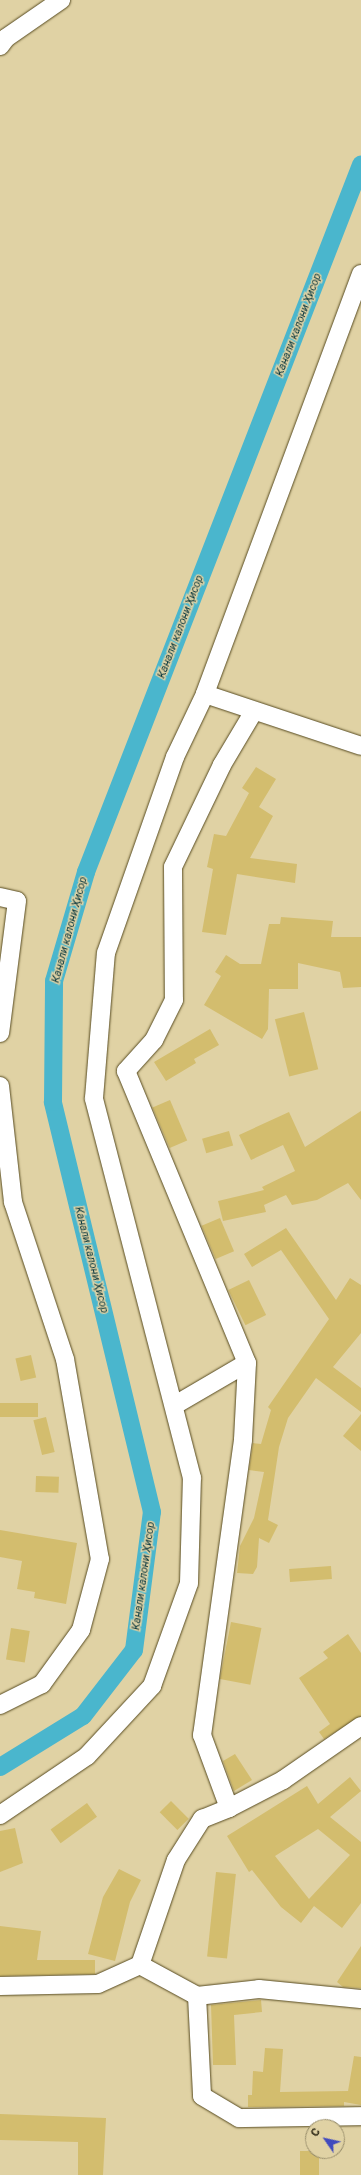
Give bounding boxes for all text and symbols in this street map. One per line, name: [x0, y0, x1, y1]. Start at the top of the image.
water label: Канали калони Ҳисор: [273, 272, 325, 378]
water label: Канали калони Ҳисор: [155, 574, 207, 680]
water label: Канали калони Ҳисор: [49, 876, 91, 984]
water label: Канали калони Ҳисор: [71, 1205, 111, 1315]
water label: Канали калони Ҳисор: [130, 1521, 158, 1631]
north arrow: [305, 2119, 345, 2159]
text: С: [308, 2126, 323, 2139]

